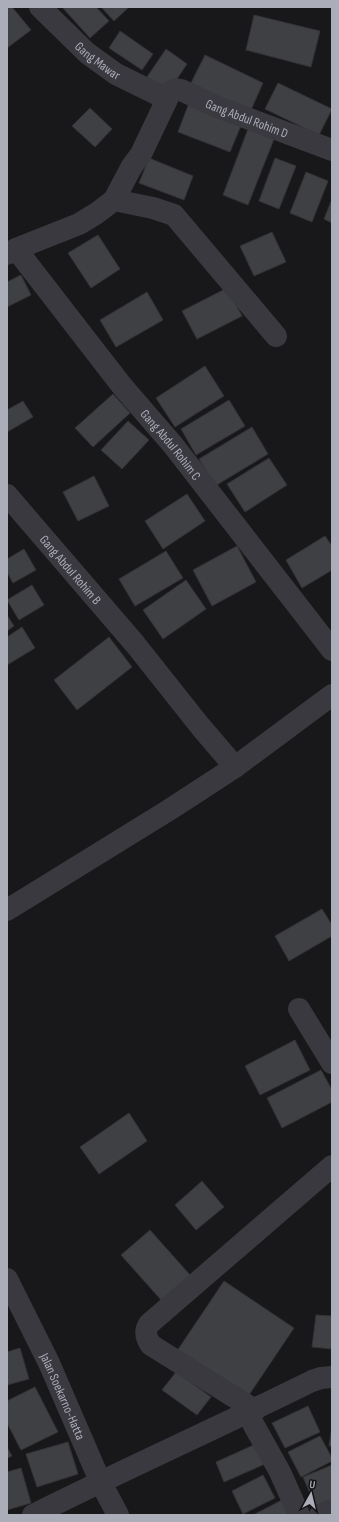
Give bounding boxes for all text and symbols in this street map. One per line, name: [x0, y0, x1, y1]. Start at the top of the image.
street label: Gang Mawar: [71, 39, 123, 84]
street label: Gang Abdul Rohim D: [203, 96, 290, 142]
street label: Gang Abdul Rohim C: [137, 406, 204, 484]
street label: Gang Abdul Rohim B: [36, 532, 104, 608]
street label: Jalan Soekarno-Hatta: [36, 1350, 88, 1442]
north arrow: [291, 1474, 331, 1514]
text: U: [309, 1478, 316, 1491]

